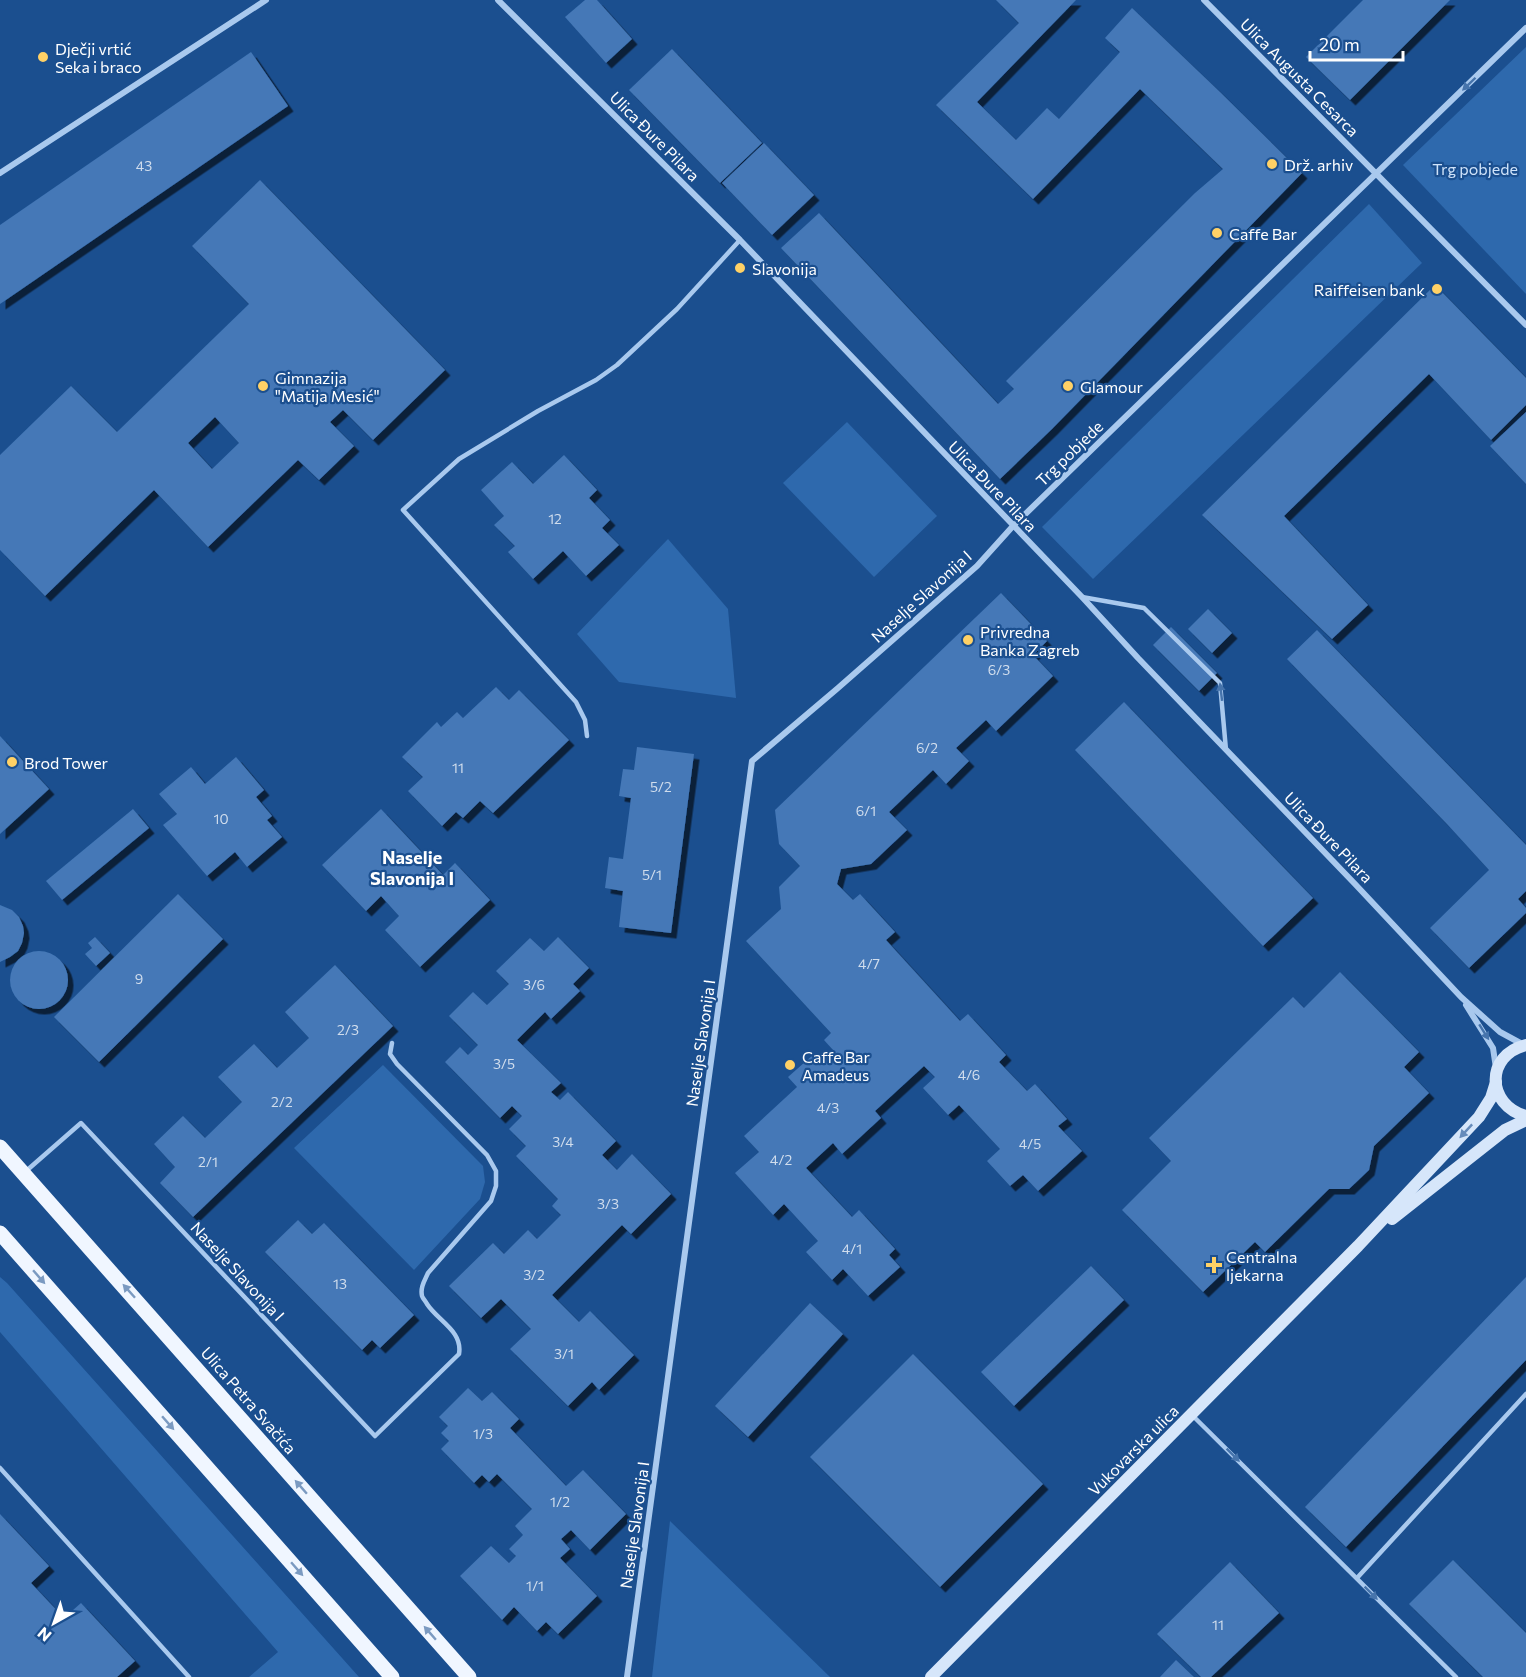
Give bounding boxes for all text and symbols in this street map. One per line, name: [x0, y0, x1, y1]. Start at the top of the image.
street label: Ulica Augusta Cesarca: [1237, 14, 1363, 140]
scale bar: [1310, 24, 1403, 62]
text: 20 m: [1319, 33, 1360, 55]
place label: Dječji vrtić Seka i braco: [55, 39, 142, 76]
marker: Dječji vrtić Seka i braco: [36, 50, 50, 64]
one-way arrow: [1463, 76, 1477, 90]
street label: Ulica Đure Pilara: [606, 87, 704, 185]
place label: Drž. arhiv: [1284, 155, 1353, 174]
house number: 43: [136, 157, 152, 174]
marker: Drž. arhiv: [1265, 157, 1279, 171]
park label: Trg pobjede: [1432, 159, 1518, 178]
place label: Caffe Bar: [1229, 224, 1297, 243]
marker: Caffe Bar: [1210, 226, 1224, 240]
place label: Slavonija: [752, 259, 817, 278]
marker: Slavonija: [733, 261, 747, 275]
place label: Raiffeisen bank: [1314, 280, 1425, 299]
marker: Raiffeisen bank: [1430, 282, 1444, 296]
place label: Gimnazija "Matija Mesić": [275, 368, 380, 405]
place label: Glamour: [1080, 377, 1144, 396]
marker: Gimnazija "Matija Mesić": [256, 379, 270, 393]
marker: Glamour: [1061, 379, 1075, 393]
street label: Trg pobjede: [1032, 416, 1106, 490]
street label: Ulica Đure Pilara: [945, 437, 1041, 535]
house number: 12: [548, 510, 562, 527]
street label: Naselje Slavonija I: [867, 546, 975, 646]
place label: Privredna Banka Zagreb: [980, 622, 1080, 659]
marker: Privredna Banka Zagreb: [961, 633, 975, 647]
house number: 6/3: [988, 661, 1010, 678]
one-way arrow: [1216, 682, 1225, 701]
house number: 6/2: [916, 739, 938, 756]
place label: Brod Tower: [24, 753, 109, 772]
marker: Brod Tower: [5, 755, 19, 769]
house number: 11: [452, 759, 464, 776]
house number: 5/2: [650, 778, 672, 795]
street label: Ulica Đure Pilara: [1281, 788, 1377, 886]
house number: 6/1: [856, 802, 876, 819]
house number: 10: [213, 810, 229, 827]
district label: Naselje Slavonija I: [370, 846, 454, 889]
house number: 5/1: [642, 866, 662, 883]
house number: 4/7: [858, 955, 880, 972]
house number: 9: [135, 970, 143, 987]
house number: 3/6: [523, 976, 545, 993]
street label: Naselje Slavonija I: [682, 978, 718, 1108]
house number: 2/3: [337, 1021, 359, 1038]
one-way arrow: [1478, 1024, 1489, 1040]
place label: Caffe Bar Amadeus: [802, 1047, 870, 1084]
house number: 3/5: [493, 1055, 515, 1072]
marker: Caffe Bar Amadeus: [783, 1058, 797, 1072]
house number: 4/6: [958, 1066, 980, 1083]
house number: 2/2: [271, 1093, 293, 1110]
house number: 4/3: [817, 1099, 839, 1116]
one-way arrow: [1459, 1124, 1473, 1139]
house number: 3/4: [552, 1133, 574, 1150]
house number: 4/5: [1019, 1135, 1041, 1152]
house number: 4/2: [770, 1151, 792, 1168]
house number: 2/1: [198, 1153, 218, 1170]
house number: 3/3: [597, 1195, 619, 1212]
street label: Naselje Slavonija I: [187, 1218, 289, 1324]
house number: 4/1: [842, 1240, 862, 1257]
place label: Centralna ljekarna: [1226, 1247, 1297, 1284]
marker: Centralna ljekarna: [1207, 1258, 1221, 1272]
house number: 3/2: [523, 1266, 545, 1283]
one-way arrow: [32, 1269, 45, 1284]
house number: 13: [333, 1275, 347, 1292]
one-way arrow: [123, 1284, 136, 1299]
street label: Ulica Petra Svačića: [197, 1343, 301, 1457]
house number: 3/1: [554, 1345, 574, 1362]
street label: Vukovarska ulica: [1084, 1401, 1182, 1499]
one-way arrow: [161, 1415, 174, 1430]
house number: 1/3: [473, 1425, 493, 1442]
one-way arrow: [1226, 1448, 1241, 1462]
street label: Naselje Slavonija I: [616, 1460, 652, 1590]
one-way arrow: [295, 1479, 308, 1495]
house number: 1/2: [550, 1493, 570, 1510]
one-way arrow: [290, 1561, 303, 1576]
house number: 1/1: [526, 1577, 544, 1594]
one-way arrow: [1364, 1585, 1378, 1599]
north arrow: [24, 1593, 84, 1653]
house number: 11: [1212, 1616, 1224, 1633]
text: N: [33, 1624, 55, 1646]
one-way arrow: [424, 1626, 437, 1641]

